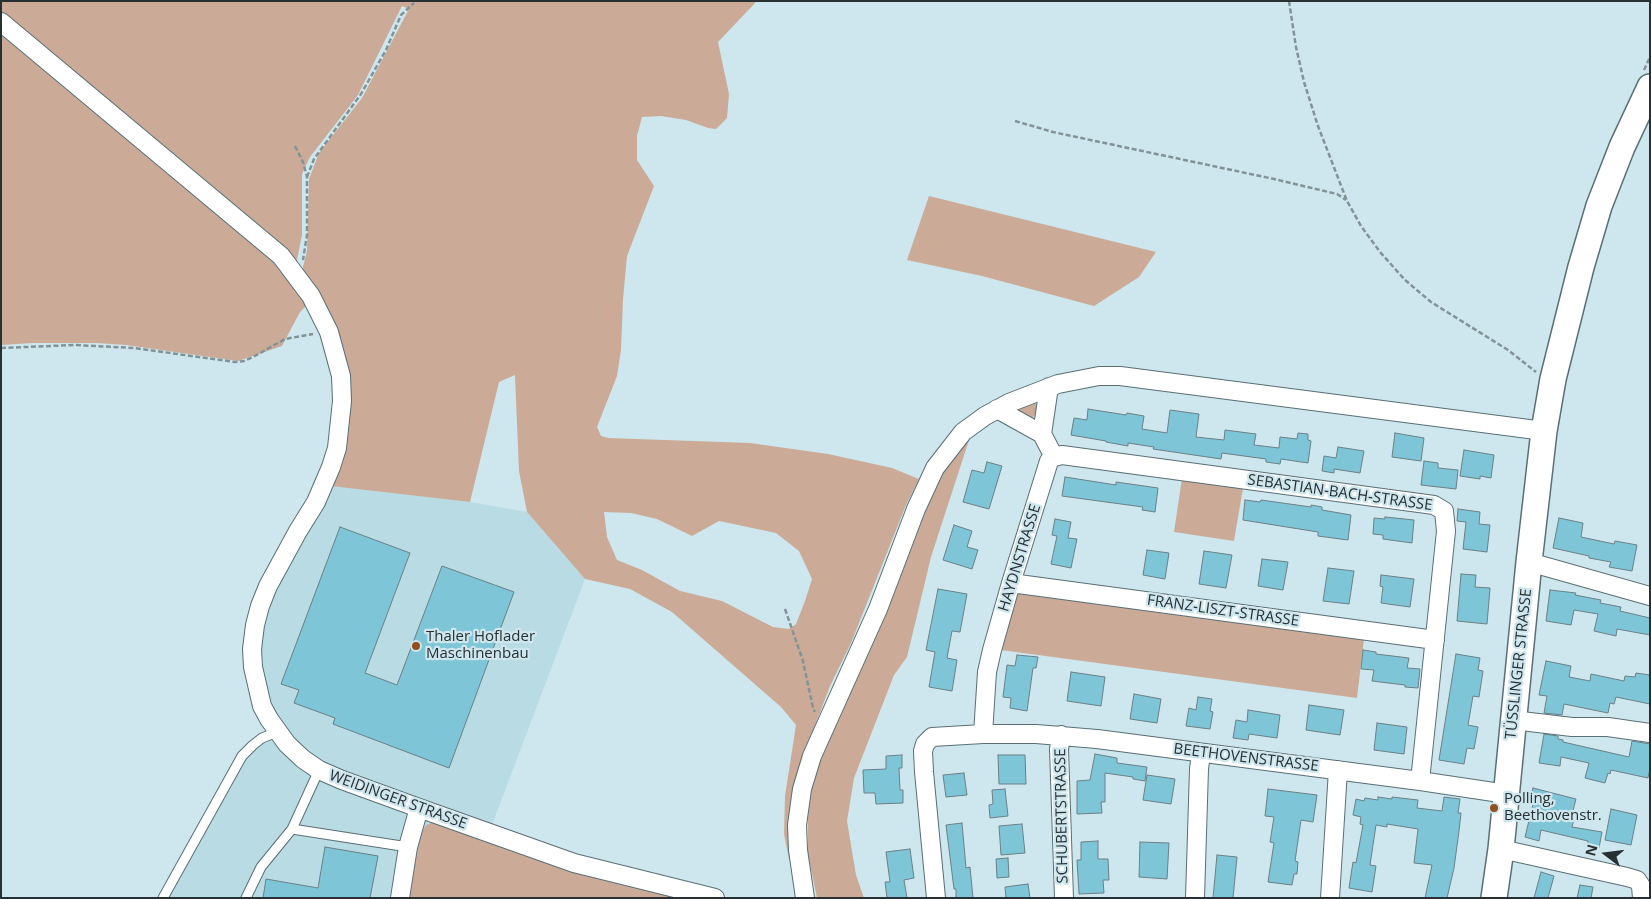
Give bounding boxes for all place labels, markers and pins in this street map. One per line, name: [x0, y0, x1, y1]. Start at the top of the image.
place label: Thaler Hoflader Maschinenbau: [426, 628, 535, 663]
marker: Thaler Hoflader Maschinenbau: [410, 640, 422, 652]
place label: Polling, Beethovenstr.: [1504, 790, 1602, 825]
marker: Polling, Beethovenstr.: [1488, 802, 1500, 814]

